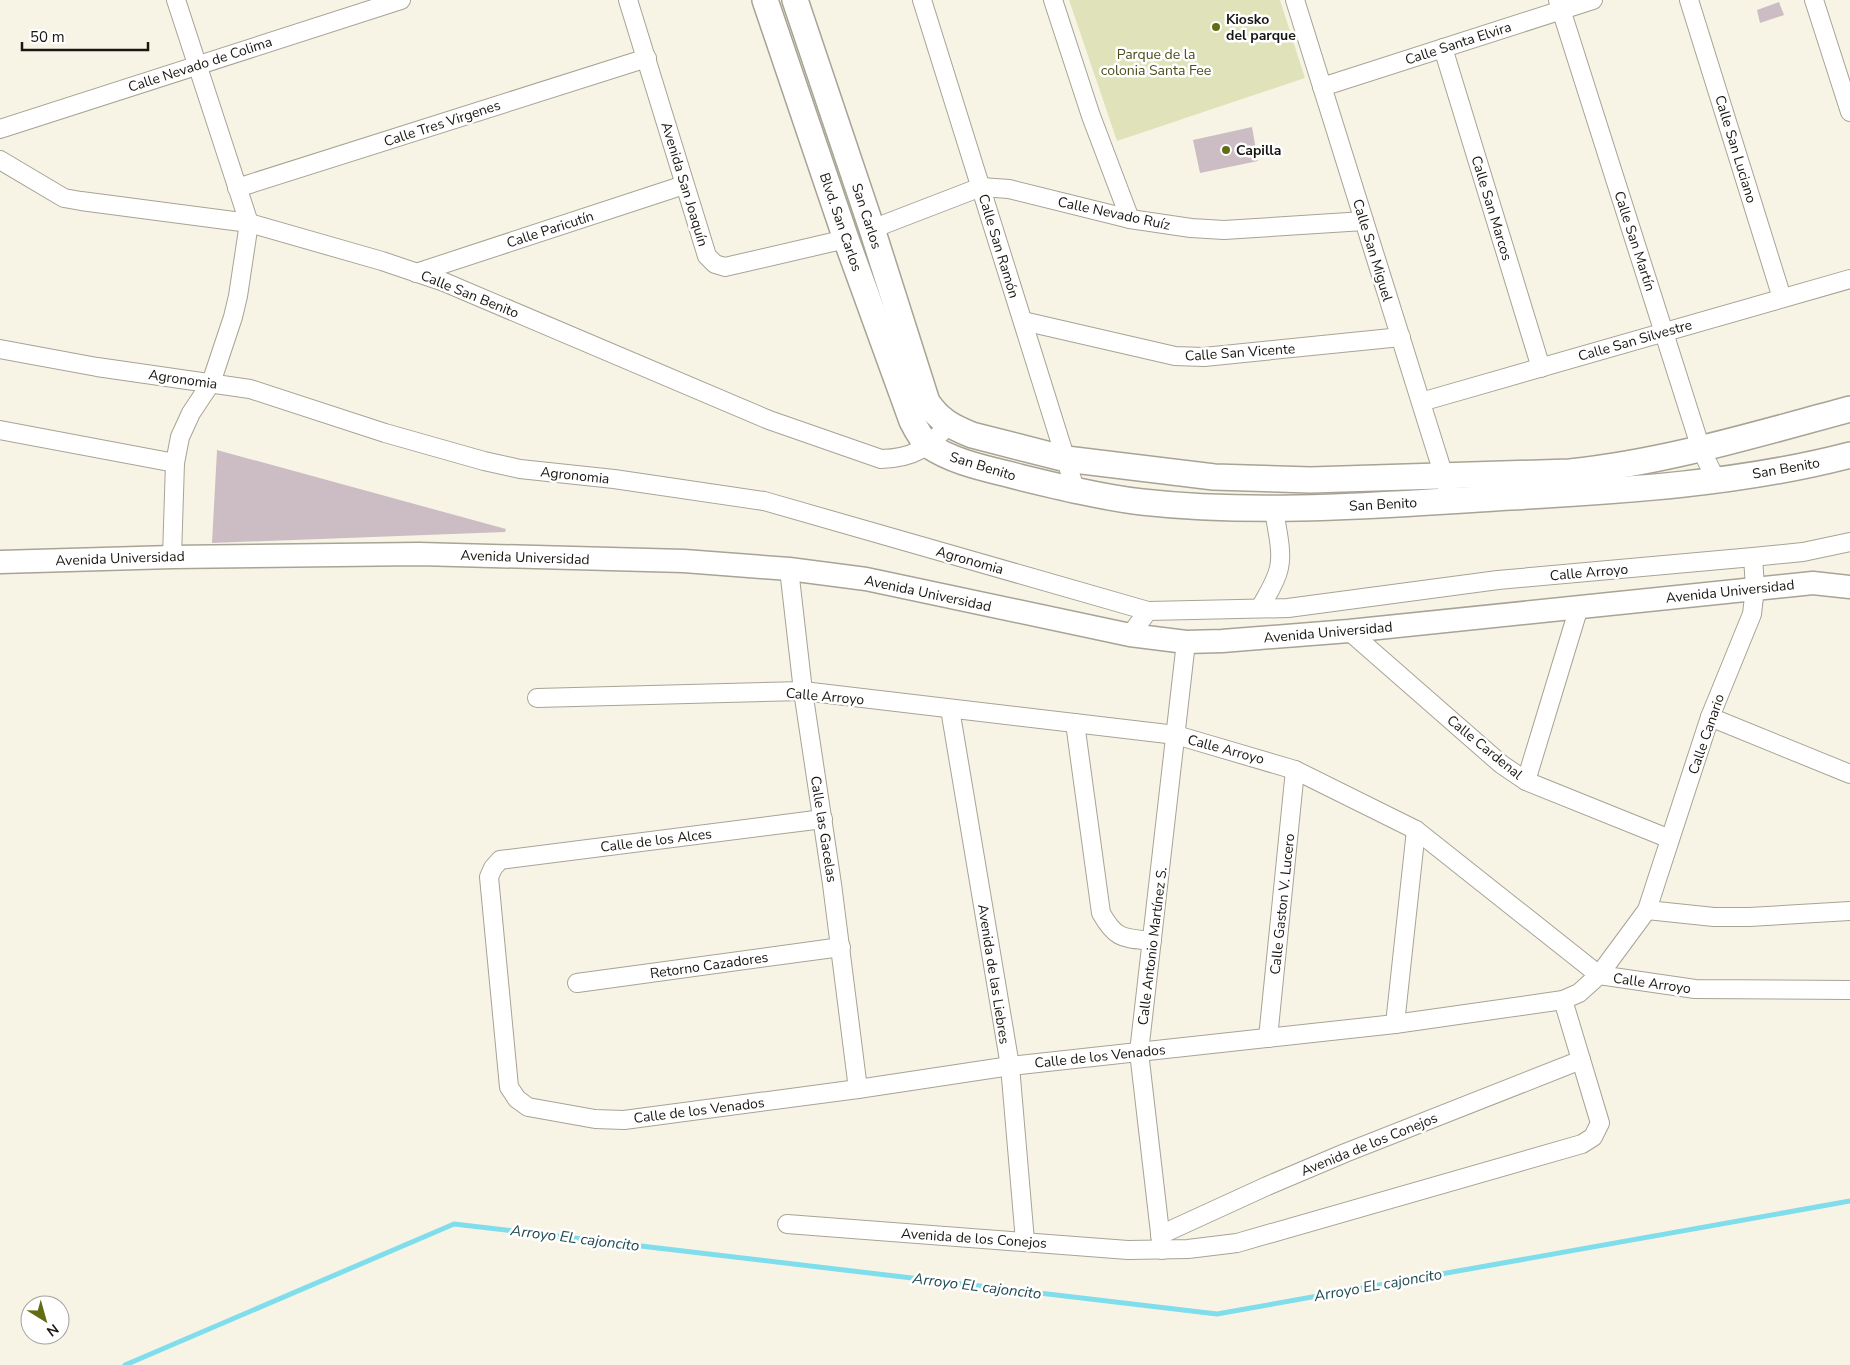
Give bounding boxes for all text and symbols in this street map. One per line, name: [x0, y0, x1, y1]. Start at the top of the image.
place label: Kiosko del parque: [1226, 10, 1296, 45]
street label: Calle Santa Elvira: [1403, 17, 1514, 70]
scale bar: [22, 20, 149, 52]
marker: Kiosko del parque: [1210, 21, 1222, 33]
text: 50 m: [30, 27, 65, 47]
street label: Calle Nevado de Colima: [126, 32, 275, 97]
park label: Parque de la colonia Santa Fee: [1101, 45, 1211, 80]
street label: Calle San Luciano: [1710, 93, 1761, 206]
street label: Calle Tres Virgenes: [381, 96, 503, 151]
street label: Avenida San Joaquín: [657, 120, 713, 249]
place label: Capilla: [1236, 141, 1281, 160]
marker: Capilla: [1220, 144, 1232, 156]
street label: Calle San Marcos: [1467, 153, 1517, 263]
street label: Blvd. San Carlos: [815, 170, 866, 274]
street label: San Carlos: [847, 181, 886, 252]
street label: Calle San Martín: [1609, 189, 1660, 294]
street label: Calle San Ramón: [974, 192, 1023, 301]
street label: Calle Nevado Ruíz: [1056, 192, 1172, 235]
street label: Calle San Miguel: [1348, 197, 1397, 305]
street label: Calle Paricutín: [504, 206, 596, 252]
street label: Calle San Benito: [418, 266, 522, 323]
street label: Calle San Silvestre: [1576, 315, 1694, 366]
street label: Calle San Vicente: [1184, 339, 1296, 366]
street label: Agronomia: [147, 365, 219, 394]
street label: San Benito: [947, 447, 1018, 486]
street label: San Benito: [1751, 453, 1822, 484]
street label: Agronomia: [539, 462, 610, 489]
street label: San Benito: [1348, 493, 1418, 516]
street label: Agronomia: [934, 542, 1006, 579]
street label: Avenida Universidad: [460, 546, 590, 569]
street label: Avenida Universidad: [55, 547, 185, 570]
street label: Calle Arroyo: [1549, 560, 1629, 585]
street label: Avenida Universidad: [863, 571, 993, 616]
street label: Avenida Universidad: [1665, 575, 1795, 608]
street label: Avenida Universidad: [1263, 617, 1393, 648]
street label: Calle Arroyo: [785, 684, 865, 709]
street label: Calle Canario: [1684, 691, 1729, 777]
street label: Calle Cardenal: [1443, 711, 1527, 784]
street label: Calle Arroyo: [1185, 730, 1266, 769]
street label: Calle las Gacelas: [806, 775, 841, 884]
street label: Calle de los Alces: [599, 824, 713, 857]
street label: Calle Gaston V. Lucero: [1266, 832, 1299, 976]
street label: Calle Antonio Martínez S.: [1133, 866, 1172, 1026]
street label: Avenida de las Liebres: [973, 903, 1014, 1046]
street label: Retorno Cazadores: [649, 948, 770, 983]
street label: Calle Arroyo: [1612, 969, 1692, 998]
street label: Calle de los Venados: [1034, 1040, 1167, 1073]
street label: Calle de los Venados: [633, 1093, 766, 1128]
street label: Avenida de los Conejos: [1298, 1108, 1441, 1181]
water label: Arroyo EL cajoncito: [509, 1220, 641, 1256]
street label: Avenida de los Conejos: [900, 1224, 1048, 1253]
water label: Arroyo EL cajoncito: [1311, 1264, 1444, 1306]
water label: Arroyo EL cajoncito: [911, 1268, 1043, 1304]
north arrow: [20, 1295, 70, 1345]
text: N: [43, 1319, 62, 1341]

